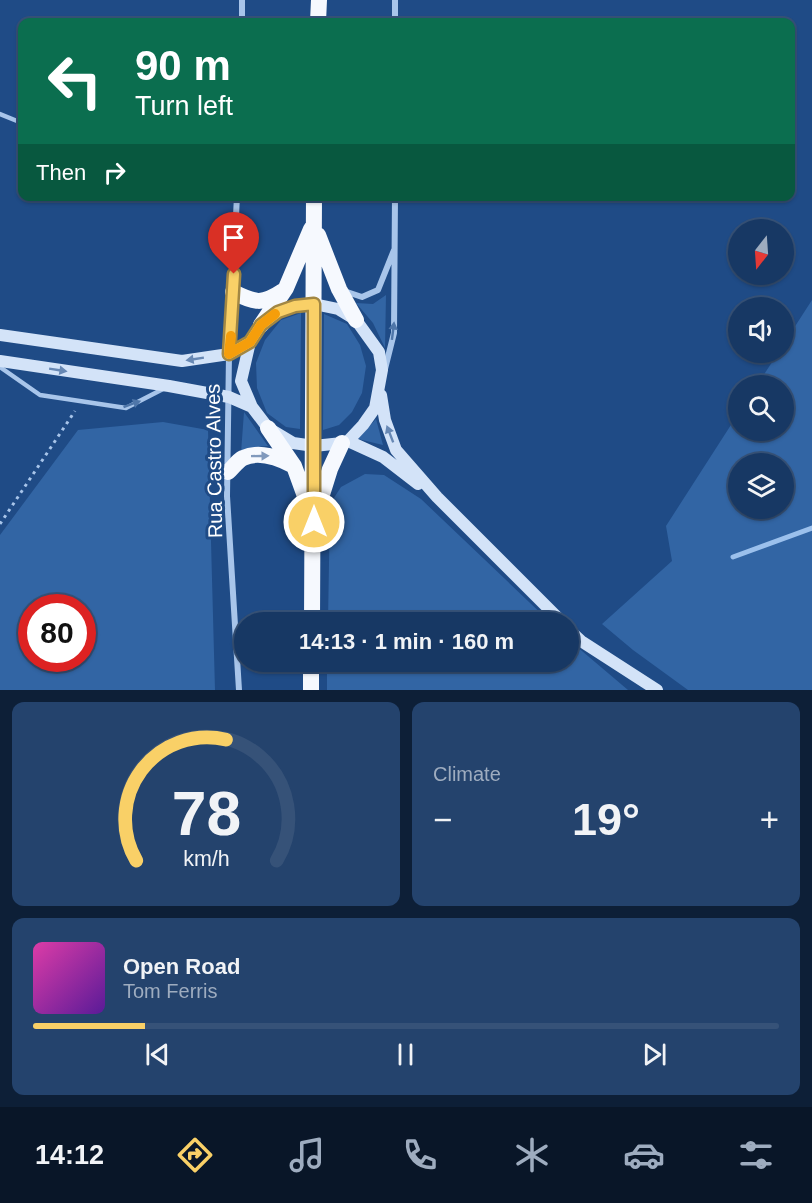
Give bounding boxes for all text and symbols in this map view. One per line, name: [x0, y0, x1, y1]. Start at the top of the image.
icon: left: [36, 42, 114, 120]
text: 90 m: [135, 42, 231, 89]
text: Turn left: [135, 91, 233, 121]
icon: right: [98, 156, 131, 189]
text: Then: [36, 160, 86, 185]
pin: [208, 212, 259, 274]
north arrow: [728, 219, 794, 285]
map controls: [728, 219, 794, 519]
icon: arrive: [217, 221, 250, 254]
button: sound: [728, 297, 794, 363]
one-way arrow: [389, 322, 398, 341]
one-way arrow: [186, 355, 205, 364]
one-way arrow: [48, 365, 67, 374]
button: search: [728, 375, 794, 441]
street label: Rua Castro Alves: [202, 384, 226, 538]
one-way arrow: [123, 398, 141, 408]
one-way arrow: [385, 425, 394, 443]
one-way arrow: [250, 452, 269, 461]
button: layers: [728, 453, 794, 519]
position arrow: [282, 490, 346, 554]
speed limit sign: 80: [18, 594, 96, 672]
text: 14:13 · 1 min · 160 m: [299, 629, 514, 654]
text: Climate: [433, 763, 501, 785]
text: 78: [171, 779, 241, 848]
text: 19°: [572, 794, 640, 845]
text: −: [433, 801, 452, 838]
text: +: [760, 801, 779, 838]
text: km/h: [183, 847, 229, 871]
text: Open Road: [123, 954, 240, 979]
text: Tom Ferris: [123, 980, 217, 1002]
icon: previous: [141, 1038, 174, 1071]
icon: pause: [389, 1038, 422, 1071]
icon: next: [638, 1038, 671, 1071]
icon: directions: [174, 1134, 216, 1176]
icon: music: [286, 1134, 328, 1176]
icon: phone: [399, 1134, 441, 1176]
icon: climate: [511, 1134, 553, 1176]
icon: car: [623, 1134, 665, 1176]
icon: filters: [735, 1134, 777, 1176]
text: 14:12: [35, 1140, 104, 1170]

